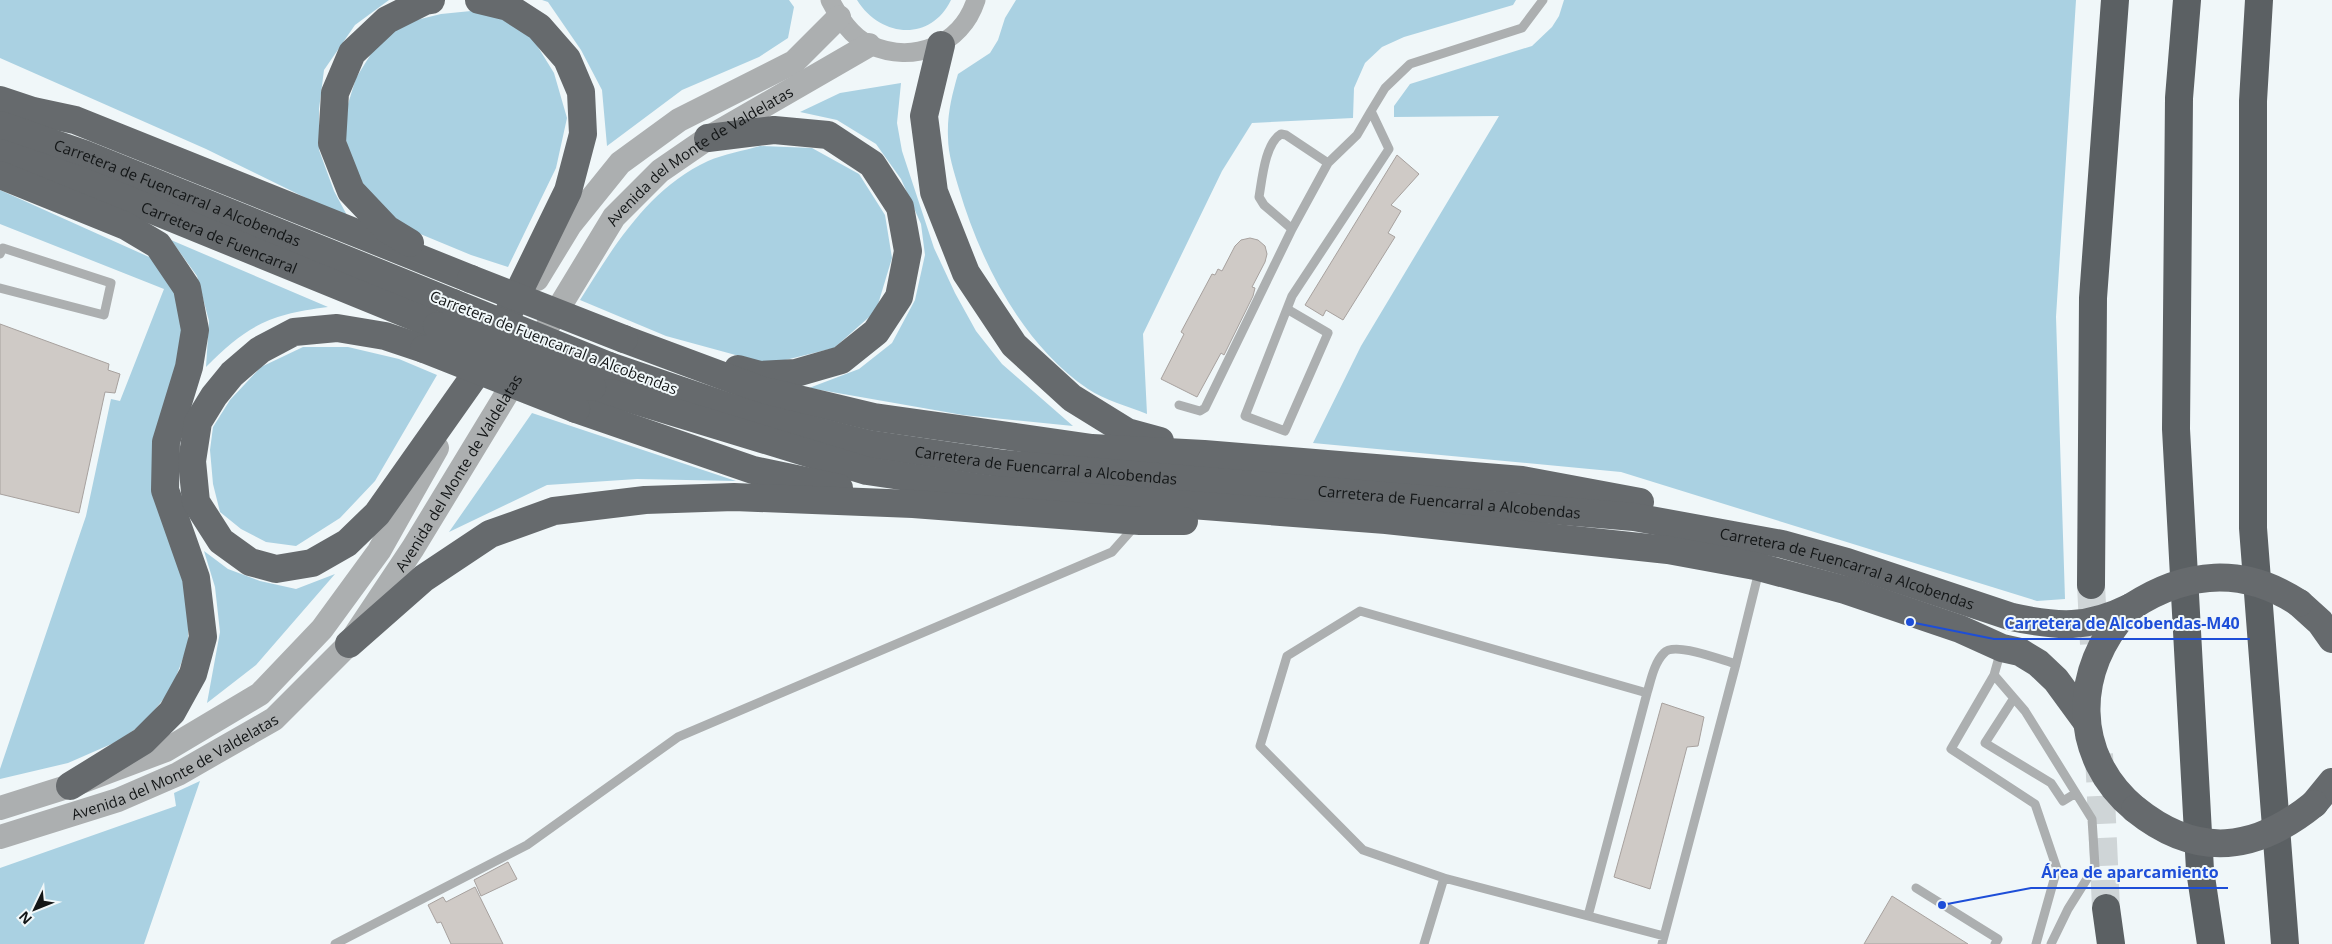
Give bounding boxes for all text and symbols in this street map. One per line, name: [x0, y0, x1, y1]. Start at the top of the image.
street label: Avenida del Monte de Valdelatas: [601, 81, 796, 229]
street label: Carretera de Fuencarral a Alcobendas: [52, 135, 304, 251]
street label: Carretera de Fuencarral: [138, 197, 300, 277]
street label: Carretera de Fuencarral a Alcobendas: [427, 285, 681, 399]
street label: Avenida del Monte de Valdelatas: [390, 370, 526, 575]
street label: Carretera de Fuencarral a Alcobendas: [913, 441, 1178, 488]
street label: Carretera de Fuencarral a Alcobendas: [1317, 480, 1582, 522]
street label: Carretera de Fuencarral a Alcobendas: [1718, 523, 1977, 614]
callout: Carretera de Alcobendas-M40: [1994, 608, 2250, 639]
text: Carretera de Alcobendas-M40: [2004, 612, 2240, 634]
street label: Avenida del Monte de Valdelatas: [69, 709, 282, 824]
callout: Área de aparcamiento: [2031, 857, 2228, 888]
text: Área de aparcamiento: [2041, 861, 2219, 883]
north arrow: [10, 884, 60, 934]
text: N: [14, 908, 36, 929]

